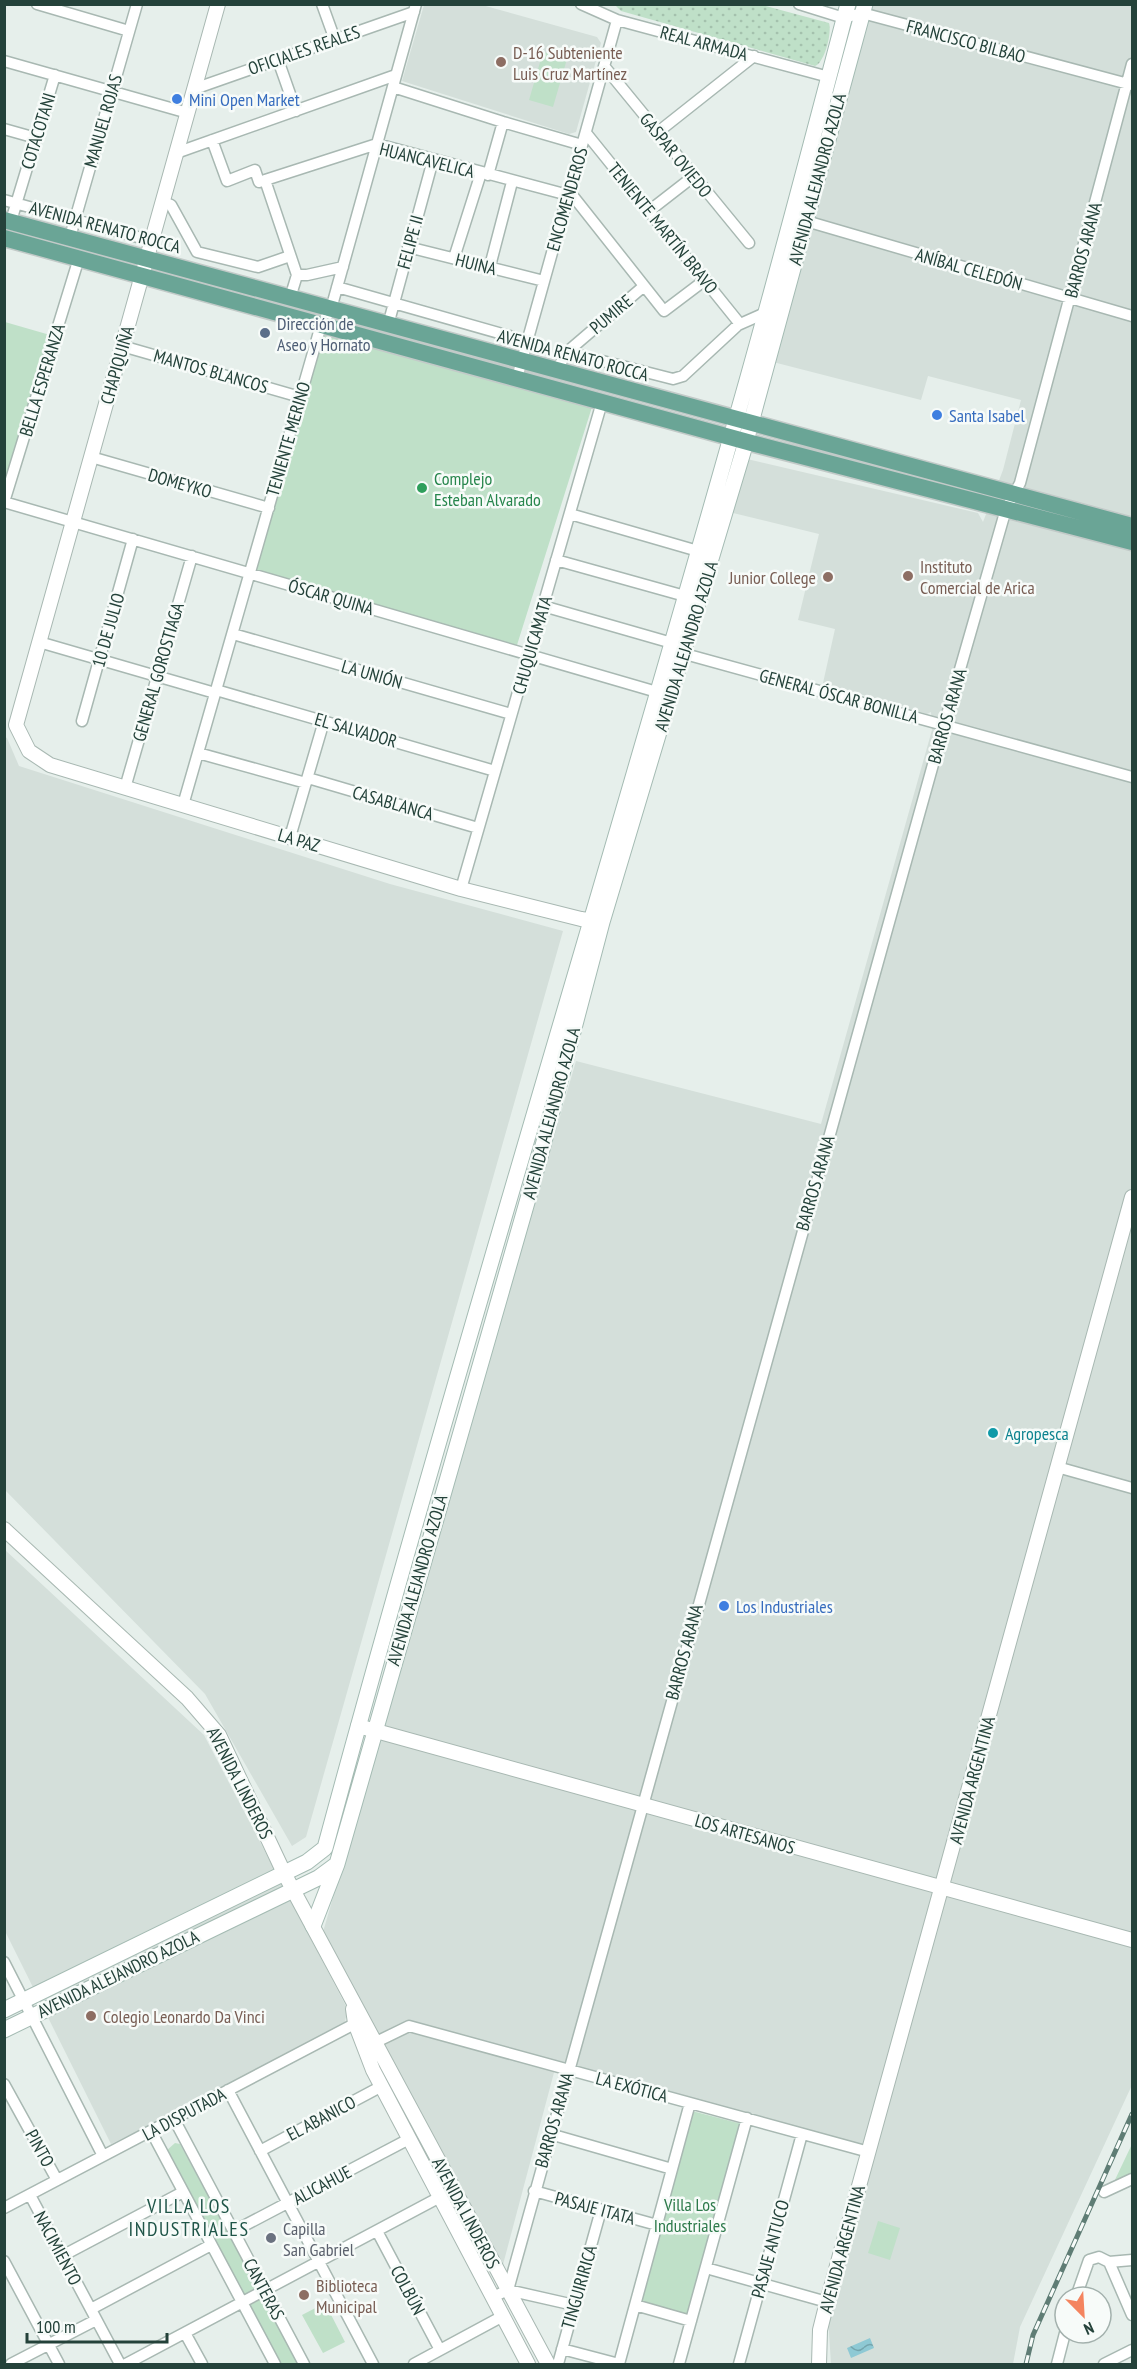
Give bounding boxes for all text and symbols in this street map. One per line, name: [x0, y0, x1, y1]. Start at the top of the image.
street label: FRANCISCO BILBAO: [904, 14, 1028, 68]
street label: OFICIALES REALES: [245, 20, 363, 80]
street label: REAL ARMADA: [658, 20, 751, 66]
place label: D-16 Subteniente Luis Cruz Martínez: [513, 41, 627, 85]
marker: D-16 Subteniente Luis Cruz Martínez: [494, 55, 508, 69]
street label: MANUEL ROJAS: [79, 71, 127, 170]
place label: Mini Open Market: [189, 88, 300, 111]
street label: COTACOTANI: [15, 90, 61, 172]
street label: AVENIDA ALEJANDRO AZOLA: [783, 90, 851, 267]
marker: Mini Open Market: [170, 92, 184, 106]
street label: GASPAR OVIEDO: [635, 108, 717, 202]
street label: HUANCAVELICA: [377, 137, 477, 183]
street label: ENCOMENDEROS: [541, 144, 593, 254]
street label: TENIENTE MARTÍN BRAVO: [603, 158, 723, 298]
street label: AVENIDA RENATO ROCCA: [27, 196, 183, 258]
street label: BARROS ARANA: [1059, 199, 1107, 300]
street label: FELIPE II: [392, 213, 428, 271]
street label: ANÍBAL CELEDÓN: [913, 243, 1025, 295]
street label: HUINA: [453, 248, 499, 280]
street label: PUMIRE: [585, 289, 637, 339]
place label: Dirección de Aseo y Hornato: [277, 312, 371, 356]
street label: BELLA ESPERANZA: [14, 320, 70, 439]
street label: CHAPIQUIÑA: [95, 323, 139, 407]
street label: AVENIDA RENATO ROCCA: [495, 324, 651, 386]
marker: Dirección de Aseo y Hornato: [258, 326, 272, 340]
street label: MANTOS BLANCOS: [151, 344, 271, 398]
street label: TENIENTE MERINO: [261, 379, 315, 499]
place label: Santa Isabel: [949, 404, 1025, 427]
marker: Santa Isabel: [930, 408, 944, 422]
street label: DOMEYKO: [146, 463, 215, 503]
place label: Complejo Esteban Alvarado: [434, 467, 541, 511]
marker: Complejo Esteban Alvarado: [415, 481, 429, 495]
place label: Instituto Comercial de Arica: [920, 555, 1035, 599]
street label: AVENIDA ALEJANDRO AZOLA: [649, 558, 723, 734]
place label: Junior College: [728, 566, 816, 589]
marker: Instituto Comercial de Arica: [901, 569, 915, 583]
marker: Junior College: [821, 570, 835, 584]
street label: ÓSCAR QUINA: [286, 574, 377, 620]
street label: 10 DE JULIO: [86, 590, 130, 670]
street label: CHUQUICAMATA: [507, 593, 557, 697]
street label: GENERAL GOROSTIAGA: [127, 599, 189, 744]
street label: LA UNIÓN: [339, 654, 405, 694]
street label: GENERAL ÓSCAR BONILLA: [757, 664, 921, 728]
street label: BARROS ARANA: [922, 665, 972, 766]
street label: EL SALVADOR: [312, 707, 400, 753]
street label: CASABLANCA: [350, 780, 437, 826]
street label: LA PAZ: [275, 823, 323, 857]
street label: AVENIDA ALEJANDRO AZOLA: [517, 1024, 585, 1201]
street label: BARROS ARANA: [790, 1132, 840, 1233]
place label: Agropesca: [1005, 1422, 1069, 1445]
marker: Agropesca: [986, 1426, 1000, 1440]
street label: AVENIDA ALEJANDRO AZOLA: [382, 1491, 453, 1668]
place label: Los Industriales: [736, 1595, 833, 1618]
marker: Los Industriales: [717, 1599, 731, 1613]
street label: BARROS ARANA: [660, 1601, 708, 1702]
street label: AVENIDA ARGENTINA: [944, 1713, 1000, 1846]
street label: AVENIDA LINDEROS: [202, 1723, 278, 1843]
street label: LOS ARTESANOS: [692, 1809, 798, 1859]
street label: AVENIDA ALEJANDRO AZOLA: [33, 1925, 203, 2023]
place label: Colegio Leonardo Da Vinci: [103, 2005, 265, 2028]
marker: Colegio Leonardo Da Vinci: [84, 2009, 98, 2023]
street label: LA EXÓTICA: [594, 2066, 671, 2108]
street label: BARROS ARANA: [529, 2069, 579, 2170]
street label: LA DISPUTADA: [138, 2082, 230, 2146]
street label: EL ABANICO: [282, 2090, 360, 2146]
street label: PINTO: [20, 2125, 60, 2171]
street label: AVENIDA LINDEROS: [427, 2153, 505, 2273]
street label: ALICAHUE: [289, 2160, 355, 2210]
street label: AVENIDA ARGENTINA: [814, 2182, 870, 2315]
street label: PASAJE ITATA: [552, 2186, 638, 2230]
district label: VILLA LOS INDUSTRIALES: [129, 2193, 250, 2242]
park label: Villa Los Industriales: [654, 2193, 726, 2237]
street label: PASAJE ANTUCO: [746, 2197, 794, 2301]
street label: NACIMIENTO: [29, 2207, 87, 2289]
place label: Capilla San Gabriel: [283, 2217, 355, 2261]
marker: Capilla San Gabriel: [264, 2231, 278, 2245]
street label: TINGUIRIRICA: [556, 2242, 602, 2332]
street label: CANTERAS: [238, 2254, 290, 2324]
street label: COLBÚN: [385, 2261, 431, 2319]
place label: Biblioteca Municipal: [316, 2274, 378, 2318]
north arrow: [1053, 2285, 1113, 2345]
marker: Biblioteca Municipal: [297, 2288, 311, 2302]
scale bar: [27, 2306, 166, 2344]
text: 100 m: [36, 2315, 76, 2338]
text: N: [1081, 2318, 1097, 2340]

